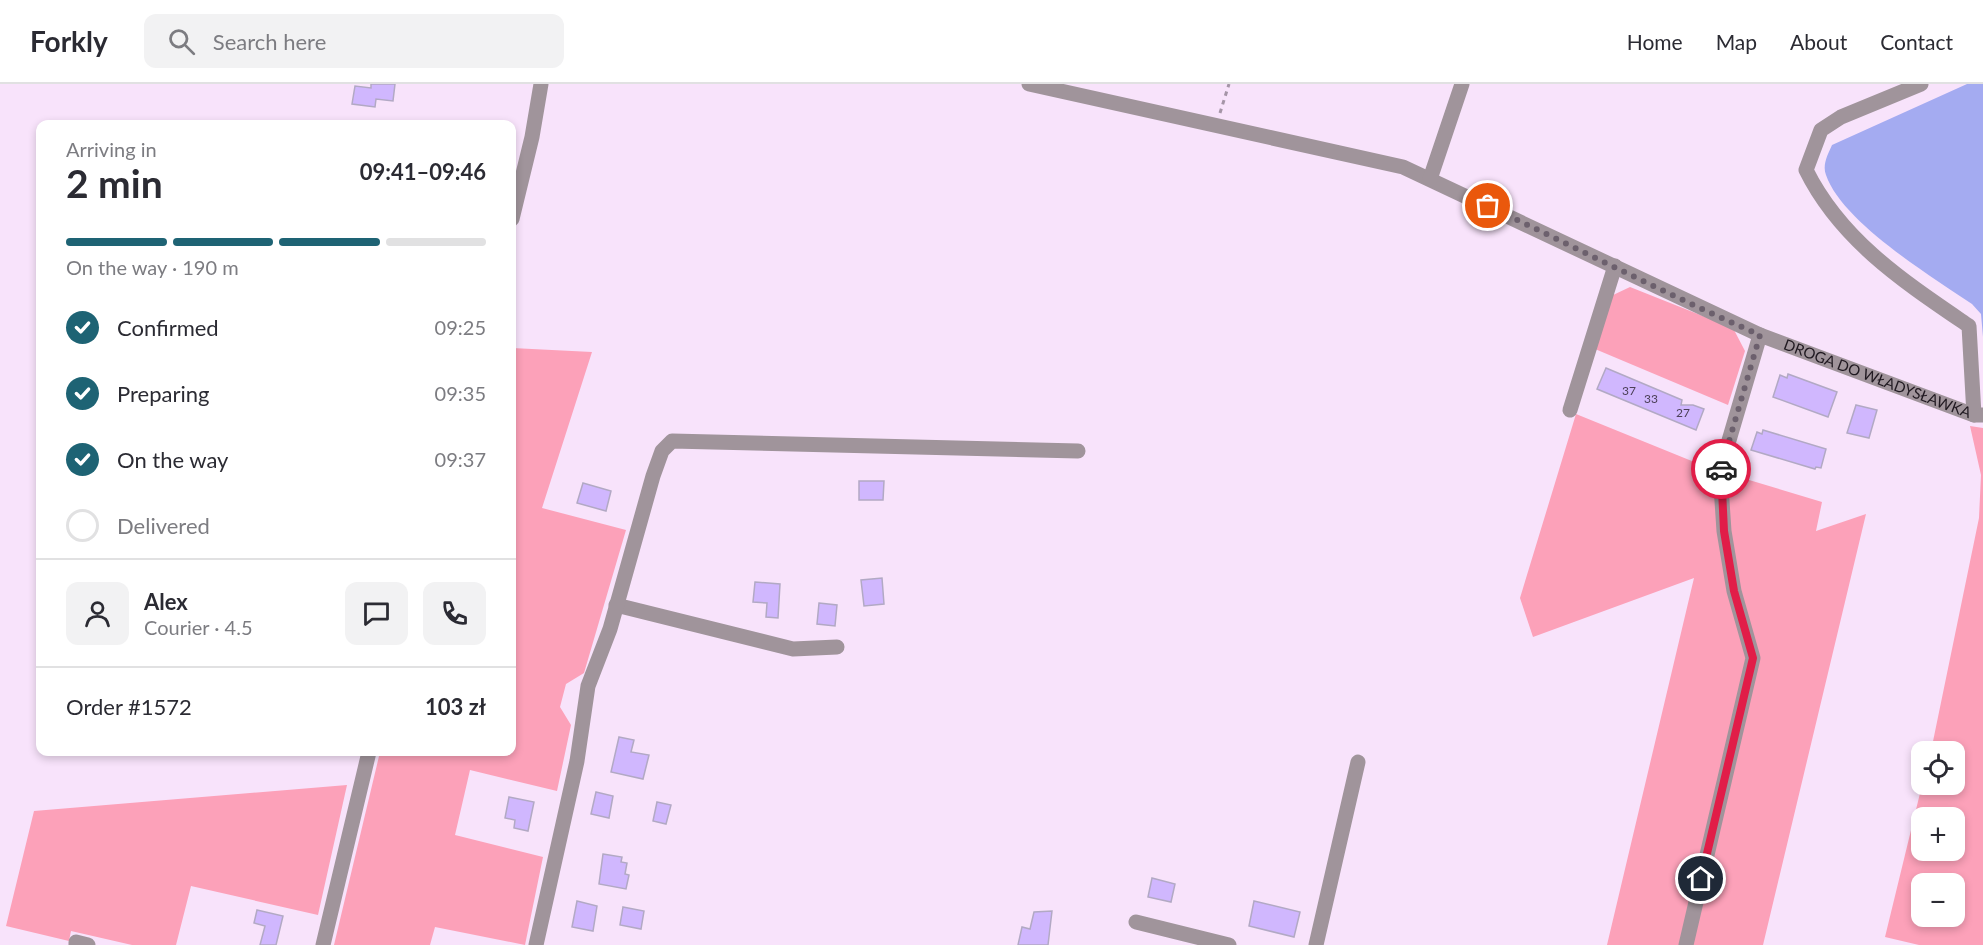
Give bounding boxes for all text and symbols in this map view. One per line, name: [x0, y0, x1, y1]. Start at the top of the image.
search box: [144, 14, 564, 68]
text: Forkly: [30, 24, 108, 58]
icon: search: [165, 25, 198, 58]
text: Search here: [213, 28, 326, 55]
text: Home: [1627, 29, 1683, 54]
text: Map: [1716, 29, 1757, 54]
text: About: [1790, 29, 1847, 54]
text: Contact: [1880, 29, 1953, 54]
text: Arriving in: [66, 137, 157, 161]
text: 09:41–09:46: [360, 158, 486, 185]
text: 2 min: [66, 160, 163, 206]
pin: [1462, 180, 1513, 231]
icon: bag: [1471, 189, 1504, 222]
text: On the way · 190 m: [66, 255, 239, 279]
icon: check: [66, 311, 99, 344]
text: Confirmed: [117, 314, 219, 341]
text: 09:25: [435, 315, 486, 339]
street label: DROGA DO WŁADYSŁAWKA: [1782, 335, 1975, 421]
icon: check: [66, 377, 99, 410]
text: Preparing: [117, 380, 209, 407]
text: 09:35: [435, 381, 486, 405]
house number: 37: [1622, 383, 1636, 398]
house number: 33: [1644, 391, 1658, 406]
house number: 27: [1676, 405, 1690, 420]
courier: [1691, 439, 1751, 499]
icon: check: [66, 443, 99, 476]
text: On the way: [117, 446, 228, 473]
text: 09:37: [435, 447, 486, 471]
icon: car: [1705, 453, 1738, 486]
text: Delivered: [117, 512, 210, 539]
button: person: [66, 582, 129, 645]
button: chat: [345, 582, 408, 645]
button: phone: [423, 582, 486, 645]
text: Alex: [144, 588, 188, 615]
text: Courier · 4.5: [144, 615, 253, 639]
text: Order #1572: [66, 693, 192, 720]
text: 103 zł: [425, 693, 486, 720]
map controls: [1911, 741, 1965, 927]
button: locate: [1911, 741, 1965, 795]
button: +: [1911, 807, 1965, 861]
pin: [1675, 853, 1726, 904]
icon: home: [1684, 862, 1717, 895]
button: −: [1911, 873, 1965, 927]

